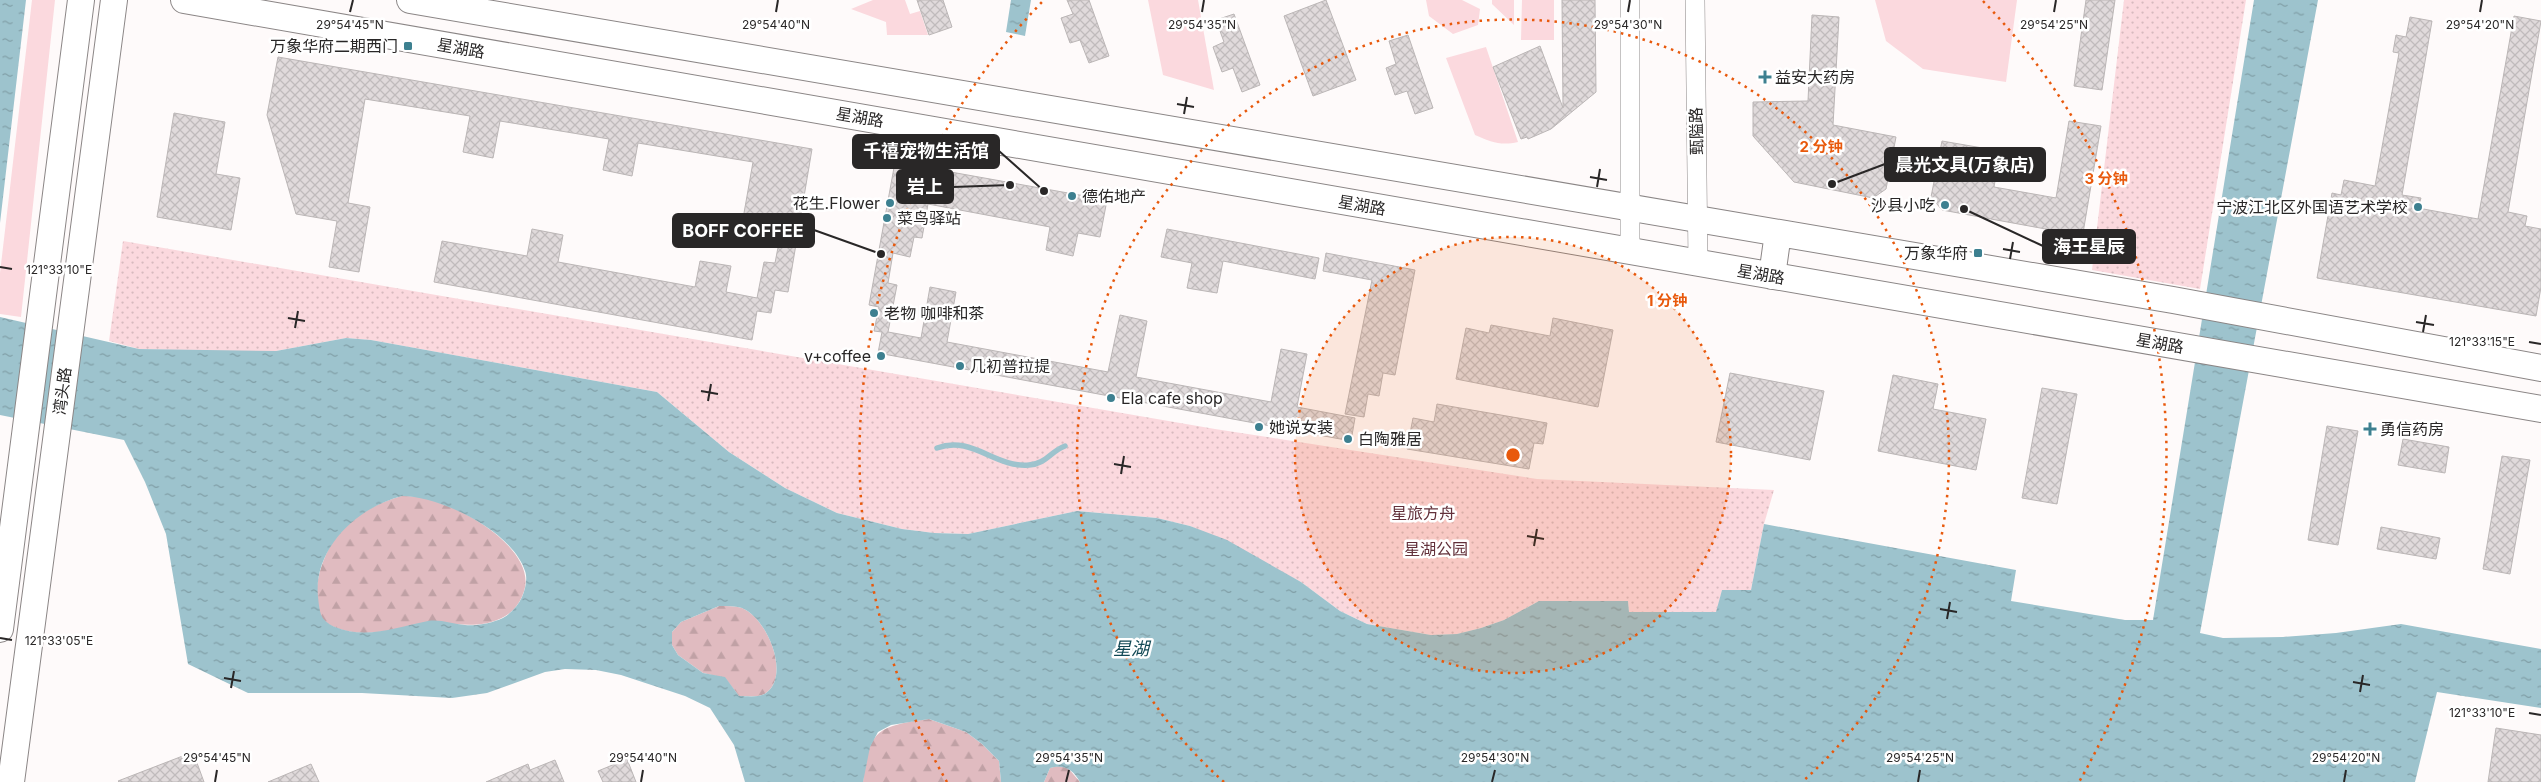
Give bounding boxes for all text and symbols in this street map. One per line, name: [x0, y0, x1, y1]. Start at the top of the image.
text: 29°54'45"N: [316, 17, 384, 32]
text: 29°54'40"N: [742, 17, 810, 32]
text: 29°54'35"N: [1168, 17, 1236, 32]
text: 29°54'30"N: [1594, 17, 1662, 32]
text: 29°54'25"N: [2020, 17, 2088, 32]
text: 29°54'20"N: [2446, 17, 2514, 32]
street label: 星湖路: [436, 34, 486, 62]
place label: 万象华府二期西门: [270, 36, 398, 56]
marker: 万象华府二期西门: [402, 40, 414, 52]
place label: 益安大药房: [1775, 67, 1855, 87]
marker: 益安大药房: [1759, 71, 1771, 83]
street label: 星湖路: [835, 103, 885, 131]
street label: 甄隘路: [1686, 107, 1706, 155]
callout: 千禧宠物生活馆: [853, 135, 999, 168]
text: 2 分钟: [1799, 137, 1843, 156]
text: 千禧宠物生活馆: [863, 140, 989, 161]
callout: 晨光文具(万象店): [1885, 148, 2045, 181]
text: 晨光文具(万象店): [1895, 154, 2035, 175]
text: 3 分钟: [2084, 169, 2128, 188]
callout: 岩上: [897, 170, 953, 203]
text: 岩上: [907, 176, 943, 197]
place label: 德佑地产: [1082, 186, 1146, 206]
marker: 德佑地产: [1066, 190, 1078, 202]
street label: 星湖路: [1337, 191, 1387, 219]
place label: 花生.Flower: [793, 193, 880, 213]
place label: 沙县小吃: [1871, 195, 1935, 215]
marker: 花生.Flower: [884, 197, 896, 209]
place label: 宁波江北区外国语艺术学校: [2216, 197, 2408, 217]
marker: 沙县小吃: [1939, 199, 1951, 211]
marker: 宁波江北区外国语艺术学校: [2412, 201, 2424, 213]
place label: 菜鸟驿站: [897, 208, 961, 228]
marker: 菜鸟驿站: [881, 212, 893, 224]
callout: BOFF COFFEE: [673, 214, 814, 247]
text: BOFF COFFEE: [682, 220, 804, 241]
callout: 海王星辰: [2043, 230, 2135, 263]
text: 海王星辰: [2053, 236, 2125, 257]
place label: 万象华府: [1904, 243, 1968, 263]
marker: 万象华府: [1972, 247, 1984, 259]
street label: 星湖路: [1736, 260, 1786, 288]
text: 121°33'10"E: [26, 262, 92, 277]
text: 1 分钟: [1647, 291, 1687, 310]
place label: 老物 咖啡和茶: [884, 303, 985, 323]
marker: 老物 咖啡和茶: [868, 307, 880, 319]
street label: 星湖路: [2135, 329, 2185, 357]
text: 121°33'15"E: [2449, 334, 2515, 349]
place label: v+coffee: [804, 346, 871, 366]
marker: v+coffee: [875, 350, 887, 362]
place label: 几初普拉提: [970, 356, 1050, 376]
marker: 几初普拉提: [954, 360, 966, 372]
street label: 湾头路: [49, 366, 75, 416]
place label: Ela cafe shop: [1121, 388, 1223, 408]
marker: Ela cafe shop: [1105, 392, 1117, 404]
place label: 她说女装: [1269, 417, 1333, 437]
place label: 勇信药房: [2380, 419, 2444, 439]
marker: 她说女装: [1253, 421, 1265, 433]
marker: 勇信药房: [2364, 423, 2376, 435]
place label: 白陶雅居: [1358, 429, 1422, 449]
marker: 白陶雅居: [1342, 433, 1354, 445]
centre of rings: [1504, 446, 1522, 464]
park label: 星旅方舟: [1391, 503, 1455, 523]
park label: 星湖公园: [1404, 539, 1468, 559]
text: 121°33'05"E: [25, 633, 93, 648]
water label: 星湖: [1113, 638, 1152, 659]
text: 121°33'10"E: [2449, 705, 2515, 720]
text: 29°54'45"N: [183, 750, 251, 765]
text: 29°54'40"N: [609, 750, 677, 765]
text: 29°54'35"N: [1035, 750, 1103, 765]
text: 29°54'30"N: [1461, 750, 1529, 765]
text: 29°54'25"N: [1886, 750, 1954, 765]
text: 29°54'20"N: [2312, 750, 2380, 765]

